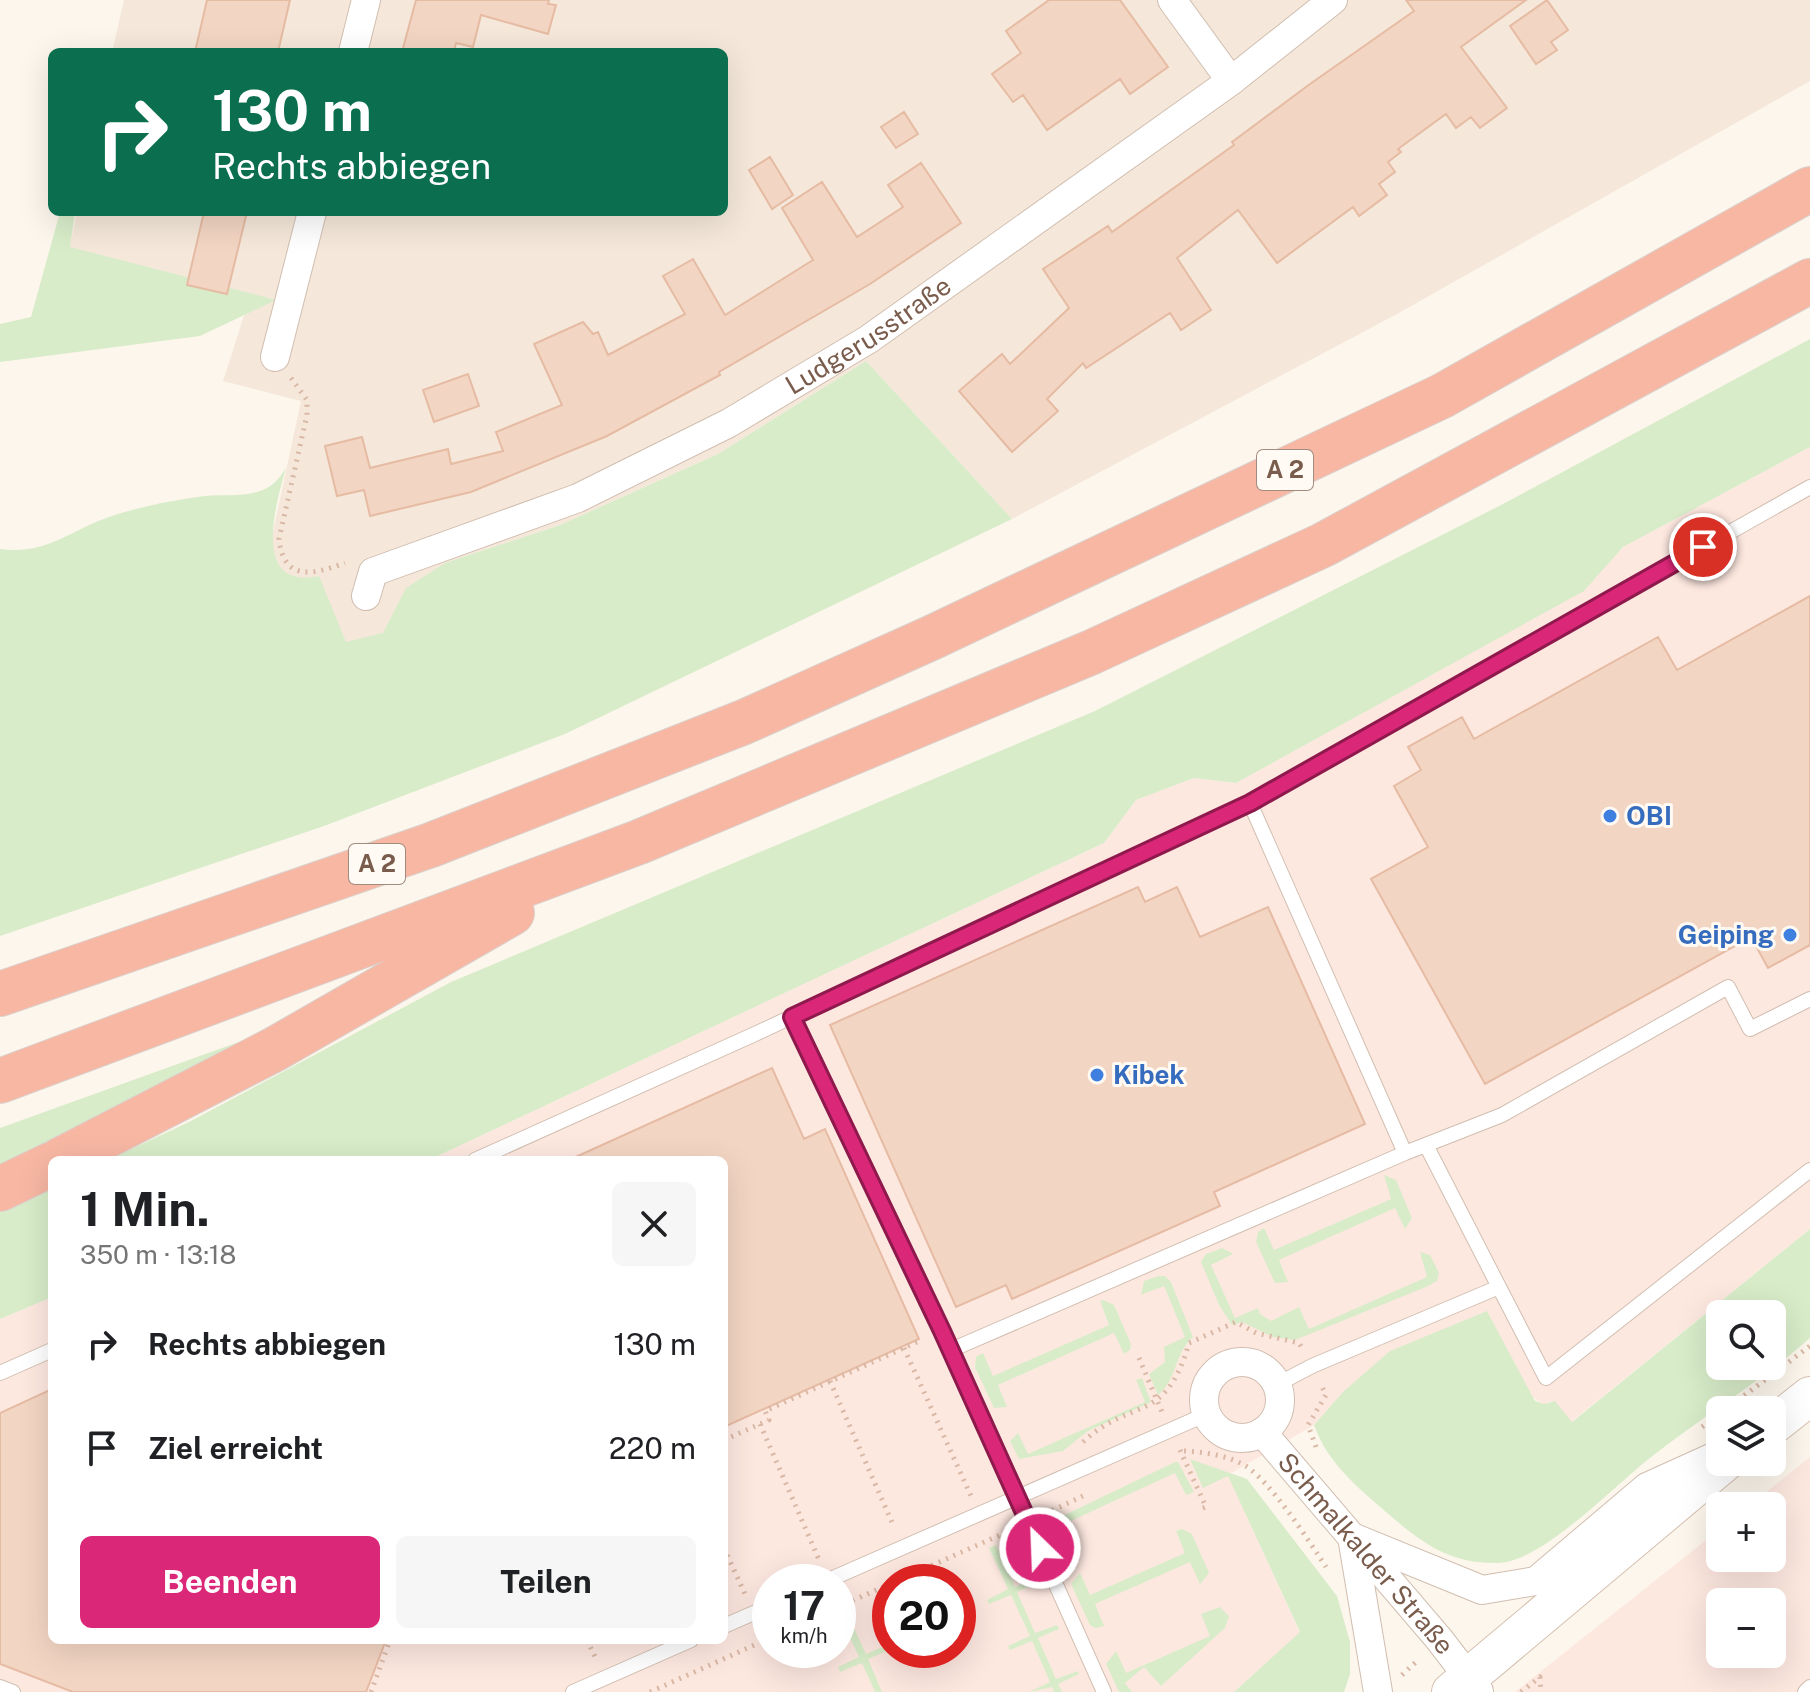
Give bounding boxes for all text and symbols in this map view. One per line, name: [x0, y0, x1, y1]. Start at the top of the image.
text: 130 m: [212, 78, 372, 144]
icon: right: [80, 80, 184, 184]
text: Rechts abbiegen: [212, 145, 491, 187]
street label: Ludgerusstraße: [780, 270, 957, 401]
road number: A 2: [1257, 450, 1313, 490]
pin: [1669, 513, 1737, 581]
icon: arrive: [1681, 525, 1725, 569]
place label: OBI: [1626, 800, 1672, 831]
marker: OBI: [1601, 807, 1619, 825]
road number: A 2: [349, 844, 405, 884]
place label: Geiping: [1678, 919, 1774, 950]
marker: Geiping: [1781, 926, 1799, 944]
place label: Kibek: [1113, 1059, 1185, 1090]
marker: Kibek: [1088, 1066, 1106, 1084]
text: 1 Min.: [80, 1180, 210, 1237]
button: close: [612, 1182, 696, 1266]
text: 350 m · 13:18: [80, 1239, 236, 1270]
map controls: [1706, 1300, 1786, 1668]
button: search: [1706, 1300, 1786, 1380]
icon: right: [80, 1322, 124, 1366]
text: Rechts abbiegen: [148, 1326, 386, 1362]
text: 130 m: [613, 1326, 696, 1362]
button: layers: [1706, 1396, 1786, 1476]
icon: arrive: [80, 1426, 124, 1470]
text: Ziel erreicht: [148, 1430, 323, 1466]
text: 220 m: [609, 1430, 696, 1466]
street label: Schmalkalder Straße: [1272, 1446, 1461, 1660]
button: +: [1706, 1492, 1786, 1572]
position arrow: [998, 1506, 1082, 1590]
button: Beenden: [80, 1536, 380, 1628]
button: Teilen: [396, 1536, 696, 1628]
speed limit sign: 20: [872, 1564, 976, 1668]
text: 17: [783, 1582, 825, 1629]
button: −: [1706, 1588, 1786, 1668]
text: km/h: [780, 1624, 828, 1648]

